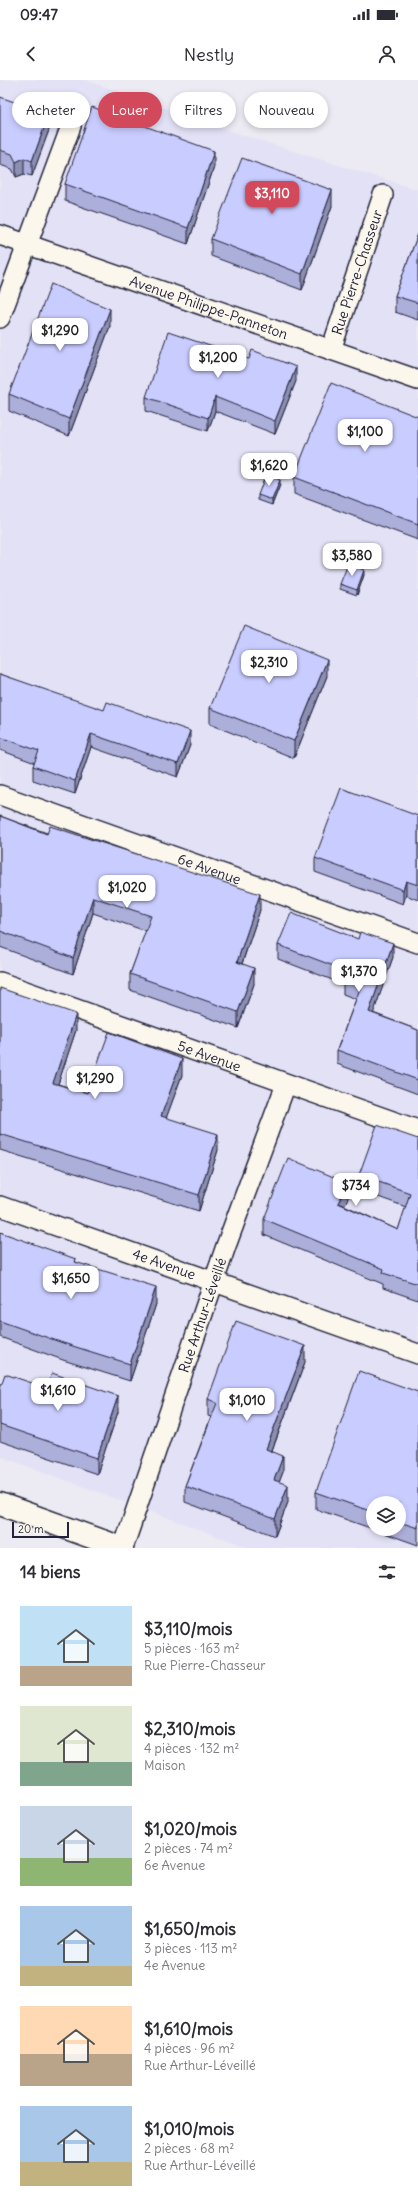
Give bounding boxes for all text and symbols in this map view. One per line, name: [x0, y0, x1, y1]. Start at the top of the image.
text: 09:47: [20, 5, 58, 24]
icon: back: [20, 43, 42, 65]
text: Nestly: [184, 43, 234, 66]
icon: person: [376, 43, 398, 65]
chip: Acheter: [12, 92, 90, 128]
chip: Louer: [98, 92, 162, 128]
chip: Filtres: [170, 92, 236, 128]
chip: Nouveau: [244, 92, 328, 128]
pin: $3,110: [239, 181, 305, 215]
text: $3,110: [254, 185, 290, 202]
street label: Rue Pierre-Chasseur: [328, 207, 387, 337]
street label: Avenue Philippe-Panneton: [127, 272, 290, 343]
pin: $1,290: [27, 318, 93, 352]
text: $1,290: [41, 322, 79, 339]
pin: $1,200: [185, 345, 251, 379]
text: $1,200: [198, 349, 238, 366]
pin: $1,100: [332, 419, 398, 453]
text: $1,100: [347, 423, 383, 440]
pin: $1,620: [236, 453, 302, 487]
text: $1,620: [250, 457, 288, 474]
pin: $3,580: [319, 543, 385, 577]
text: $3,580: [332, 547, 372, 564]
pin: $2,310: [236, 650, 302, 684]
text: $2,310: [250, 654, 288, 671]
street label: 6e Avenue: [175, 850, 243, 889]
pin: $1,020: [94, 875, 160, 909]
text: $1,020: [107, 879, 147, 896]
pin: $1,370: [326, 959, 392, 993]
text: $1,370: [340, 963, 378, 980]
street label: 5e Avenue: [175, 1037, 243, 1076]
pin: $1,290: [62, 1066, 128, 1100]
text: $1,290: [76, 1070, 114, 1087]
pin: $734: [332, 1173, 380, 1207]
text: $734: [342, 1177, 370, 1194]
street label: 4e Avenue: [130, 1245, 198, 1284]
street label: Rue Arthur-Léveillé: [174, 1255, 230, 1375]
pin: $1,650: [38, 1266, 104, 1300]
text: $1,650: [52, 1270, 90, 1287]
pin: $1,610: [25, 1378, 91, 1412]
text: $1,610: [40, 1382, 76, 1399]
pin: $1,010: [214, 1388, 280, 1422]
text: $1,010: [228, 1392, 266, 1409]
map controls: [366, 1496, 406, 1536]
button: layers: [366, 1496, 406, 1536]
scale bar: [12, 1520, 69, 1539]
text: 20 m: [18, 1522, 44, 1536]
text: 14 biens: [20, 1561, 81, 1583]
icon: filters: [376, 1561, 398, 1583]
text: $3,110/mois: [144, 1618, 232, 1640]
icon: home: [52, 1622, 100, 1670]
text: 5 pièces · 163 m²: [144, 1640, 240, 1657]
text: Rue Pierre-Chasseur: [144, 1657, 266, 1674]
text: $2,310/mois: [144, 1718, 235, 1740]
icon: home: [52, 1722, 100, 1770]
text: 4 pièces · 132 m²: [144, 1740, 239, 1757]
text: Maison: [144, 1757, 186, 1774]
text: $1,020/mois: [144, 1818, 237, 1840]
icon: home: [52, 1822, 100, 1870]
text: 2 pièces · 74 m²: [144, 1840, 233, 1857]
text: 6e Avenue: [144, 1857, 205, 1874]
text: $1,650/mois: [144, 1918, 236, 1940]
icon: home: [52, 1922, 100, 1970]
text: 3 pièces · 113 m²: [144, 1940, 237, 1957]
text: 4e Avenue: [144, 1957, 205, 1974]
text: $1,610/mois: [144, 2018, 233, 2040]
icon: home: [52, 2022, 100, 2070]
text: 4 pièces · 96 m²: [144, 2040, 235, 2057]
text: Rue Arthur-Léveillé: [144, 2057, 256, 2074]
text: $1,010/mois: [144, 2118, 234, 2140]
icon: home: [52, 2122, 100, 2170]
text: 2 pièces · 68 m²: [144, 2140, 234, 2157]
text: Rue Arthur-Léveillé: [144, 2157, 256, 2174]

